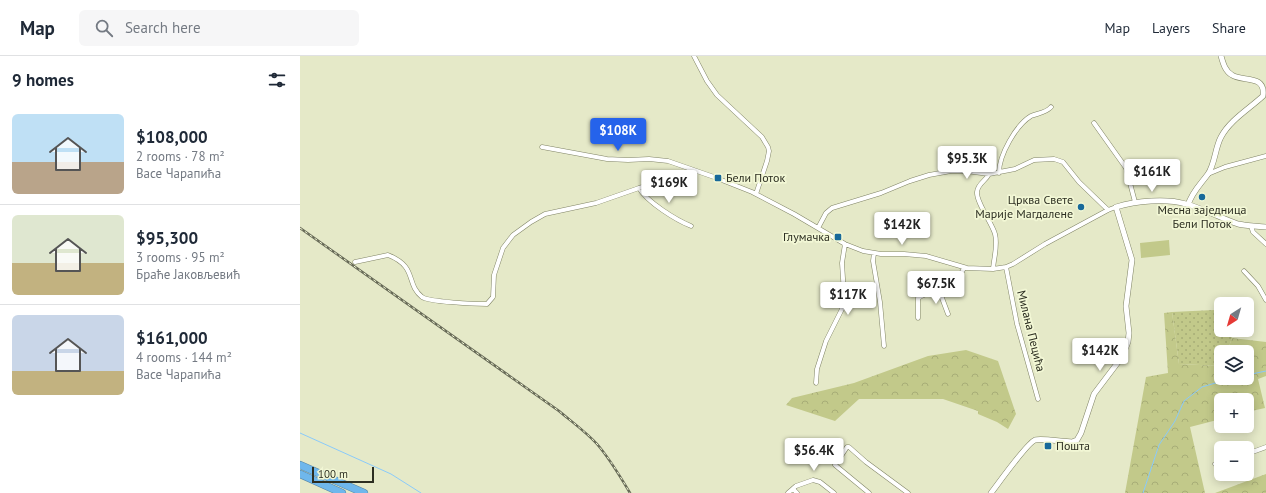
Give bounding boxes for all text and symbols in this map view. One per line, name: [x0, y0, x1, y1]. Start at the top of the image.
search box: [79, 10, 359, 46]
text: Map: [20, 16, 55, 40]
icon: search: [93, 17, 115, 39]
text: Search here: [125, 18, 201, 37]
text: Map: [1104, 19, 1130, 37]
text: Layers: [1152, 19, 1190, 37]
text: Share: [1212, 19, 1246, 37]
text: 9 homes: [12, 69, 74, 91]
icon: filters: [266, 69, 288, 91]
pin: $108K: [590, 118, 646, 152]
text: $108K: [599, 122, 637, 139]
text: $108,000: [136, 126, 208, 148]
icon: home: [44, 130, 92, 178]
pin: $95.3K: [934, 146, 1000, 180]
text: 2 rooms · 78 m²: [136, 148, 225, 165]
text: $95.3K: [947, 150, 987, 167]
pin: $161K: [1124, 159, 1180, 193]
text: $161K: [1133, 163, 1171, 180]
text: Васе Чарапића: [136, 165, 221, 182]
pin: $169K: [641, 170, 697, 204]
place label: Бели Поток: [726, 170, 785, 185]
marker: Бели Поток: [713, 173, 723, 183]
text: $169K: [650, 174, 688, 191]
place label: Црква Свете Марије Магдалене: [975, 192, 1073, 221]
marker: Месна заједница Бели Поток: [1197, 192, 1207, 202]
marker: Црква Свете Марије Магдалене: [1076, 202, 1086, 212]
place label: Месна заједница Бели Поток: [1158, 202, 1246, 231]
pin: $142K: [874, 212, 930, 246]
text: $142K: [883, 216, 921, 233]
text: $95,300: [136, 227, 198, 249]
place label: Глумачка: [783, 229, 830, 244]
icon: home: [44, 231, 92, 279]
marker: Глумачка: [833, 232, 843, 242]
text: 3 rooms · 95 m²: [136, 249, 225, 266]
text: Браће Јаковљевић: [136, 266, 240, 283]
pin: $67.5K: [903, 271, 969, 305]
text: $67.5K: [916, 275, 956, 292]
pin: $117K: [820, 282, 876, 316]
text: $117K: [829, 286, 867, 303]
street label: Милана Пецића: [1014, 289, 1049, 373]
north arrow: [1214, 297, 1254, 337]
map controls: [1214, 297, 1254, 481]
text: $161,000: [136, 327, 208, 349]
icon: home: [44, 331, 92, 379]
pin: $142K: [1072, 338, 1128, 372]
text: $142K: [1081, 342, 1119, 359]
button: layers: [1214, 345, 1254, 385]
text: 4 rooms · 144 m²: [136, 349, 232, 366]
text: Васе Чарапића: [136, 366, 221, 383]
button: +: [1214, 393, 1254, 433]
pin: $56.4K: [781, 438, 847, 472]
place label: Пошта: [1056, 438, 1090, 453]
marker: Пошта: [1043, 441, 1053, 451]
button: −: [1214, 441, 1254, 481]
text: $56.4K: [794, 442, 834, 459]
scale bar: [312, 465, 374, 484]
text: 100 m: [318, 467, 348, 481]

